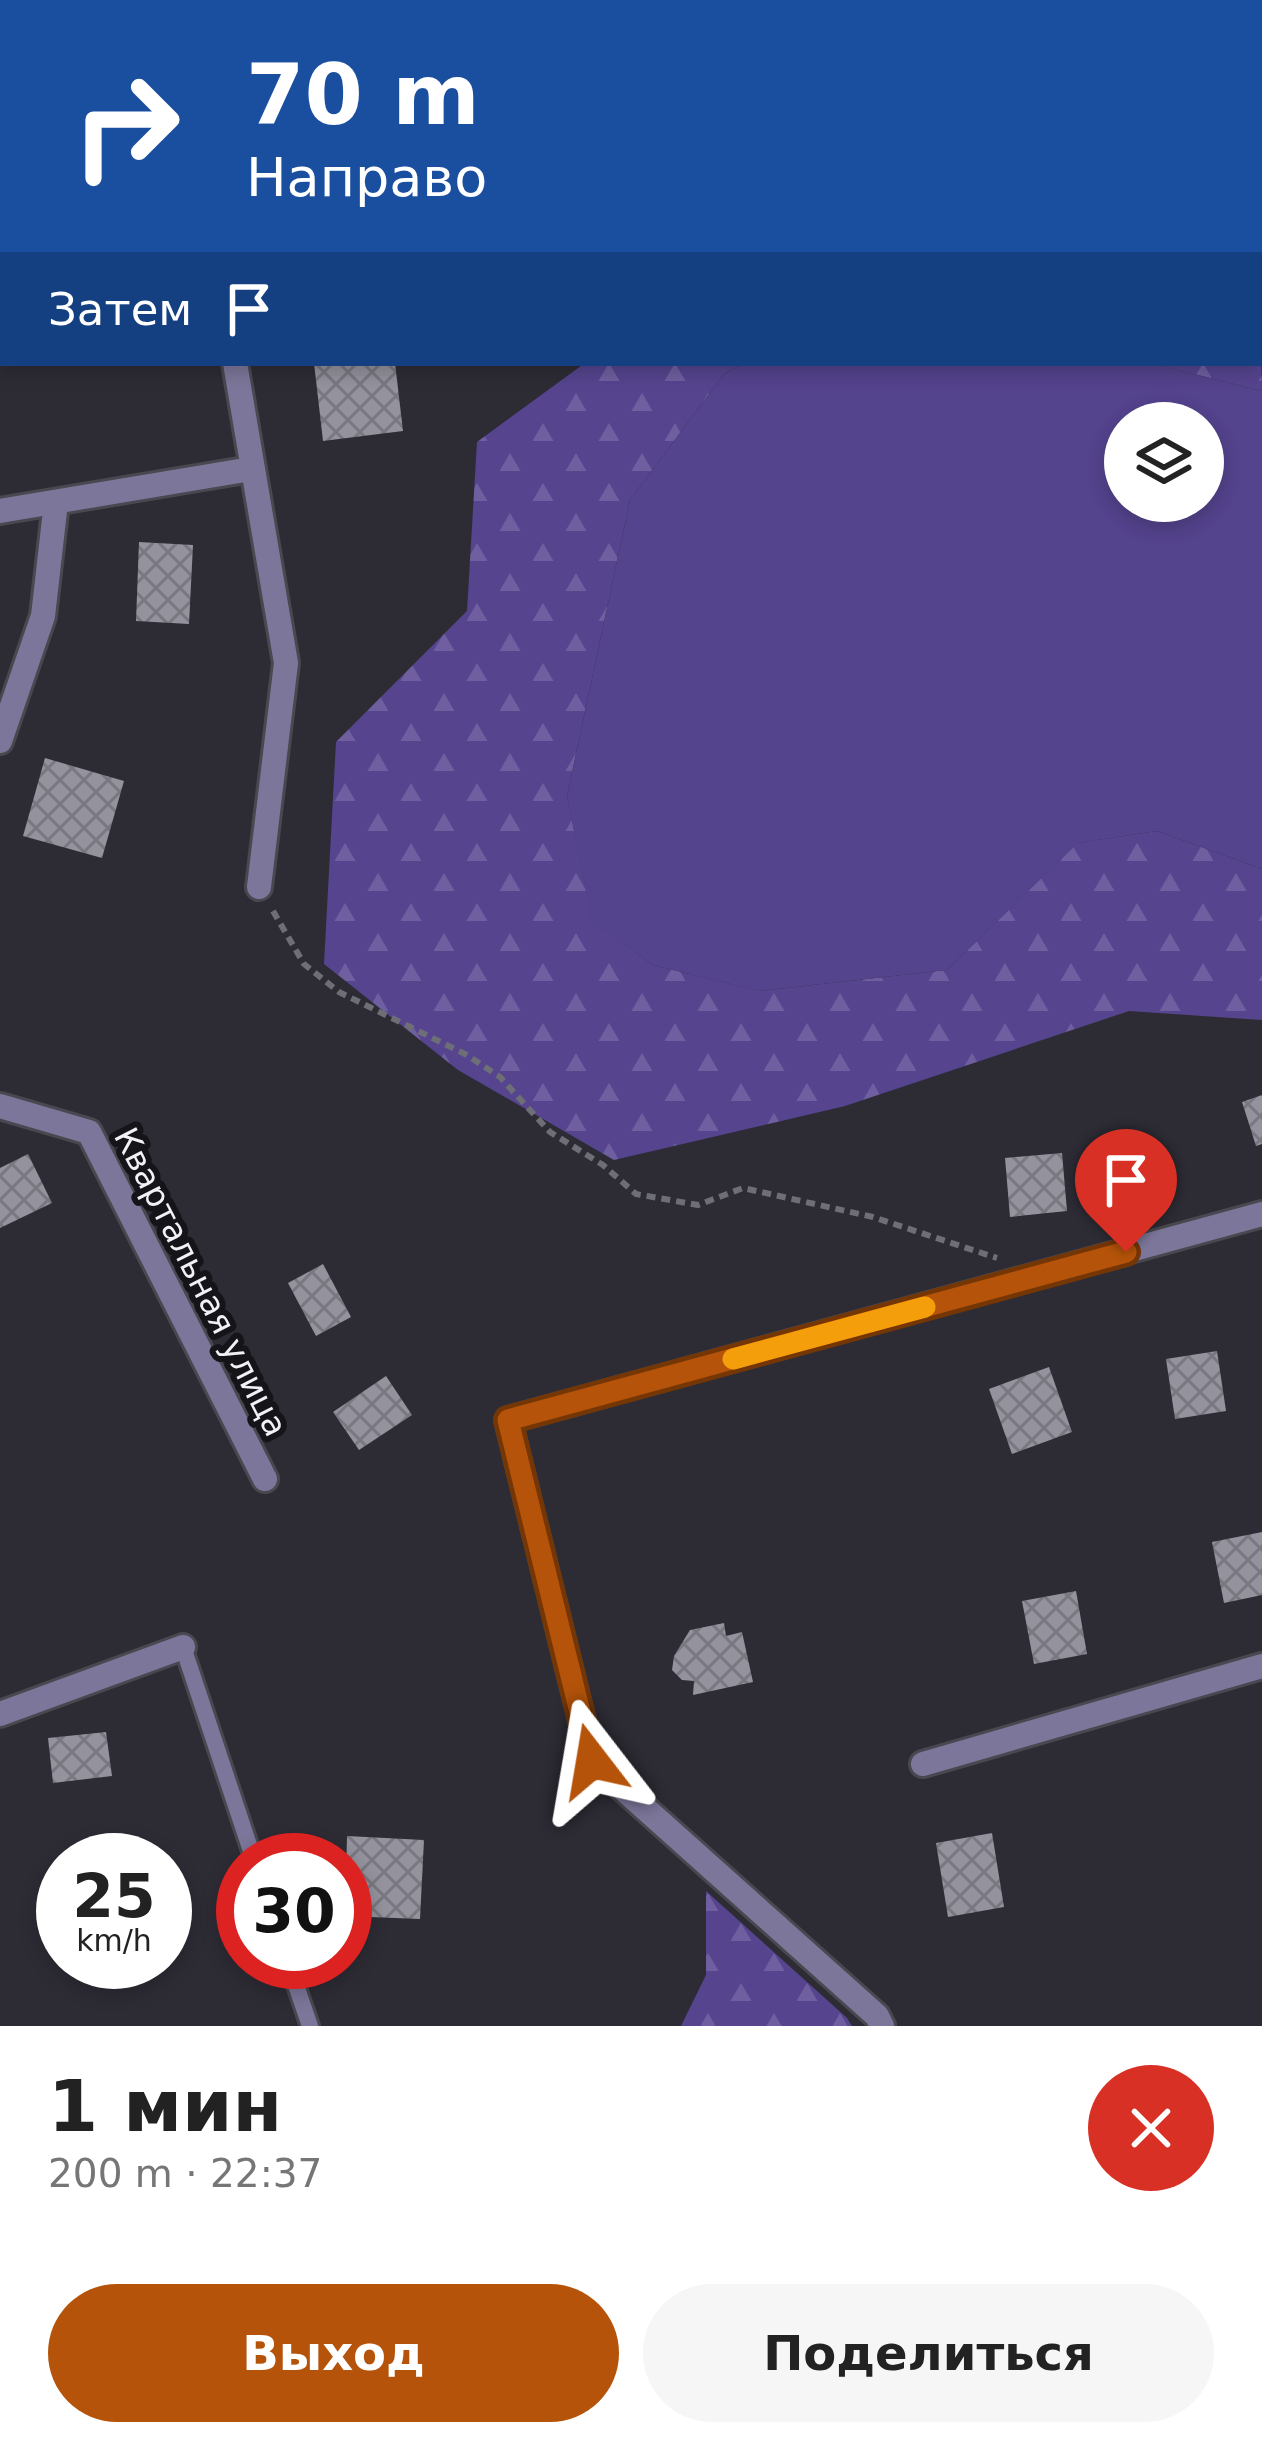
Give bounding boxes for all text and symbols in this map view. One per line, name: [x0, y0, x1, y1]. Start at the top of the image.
text: 70 m: [246, 46, 480, 144]
icon: right: [48, 48, 204, 204]
text: Направо: [246, 146, 487, 209]
icon: arrive: [216, 276, 282, 342]
text: Затем: [48, 283, 192, 336]
map controls: [1104, 402, 1224, 522]
button: layers: [1104, 402, 1224, 522]
street label: Квартальная улица: [106, 1121, 296, 1443]
pin: [1075, 1129, 1177, 1252]
icon: arrive: [1093, 1147, 1159, 1213]
position arrow: [529, 1698, 655, 1824]
speed limit sign: 30: [216, 1833, 372, 1989]
text: 25: [72, 1861, 156, 1931]
text: km/h: [76, 1923, 152, 1958]
text: 1 мин: [48, 2064, 282, 2148]
button: close: [1088, 2065, 1214, 2191]
text: 200 m · 22:37: [48, 2151, 322, 2196]
button: Выход: [48, 2284, 619, 2422]
button: Поделиться: [643, 2284, 1214, 2422]

